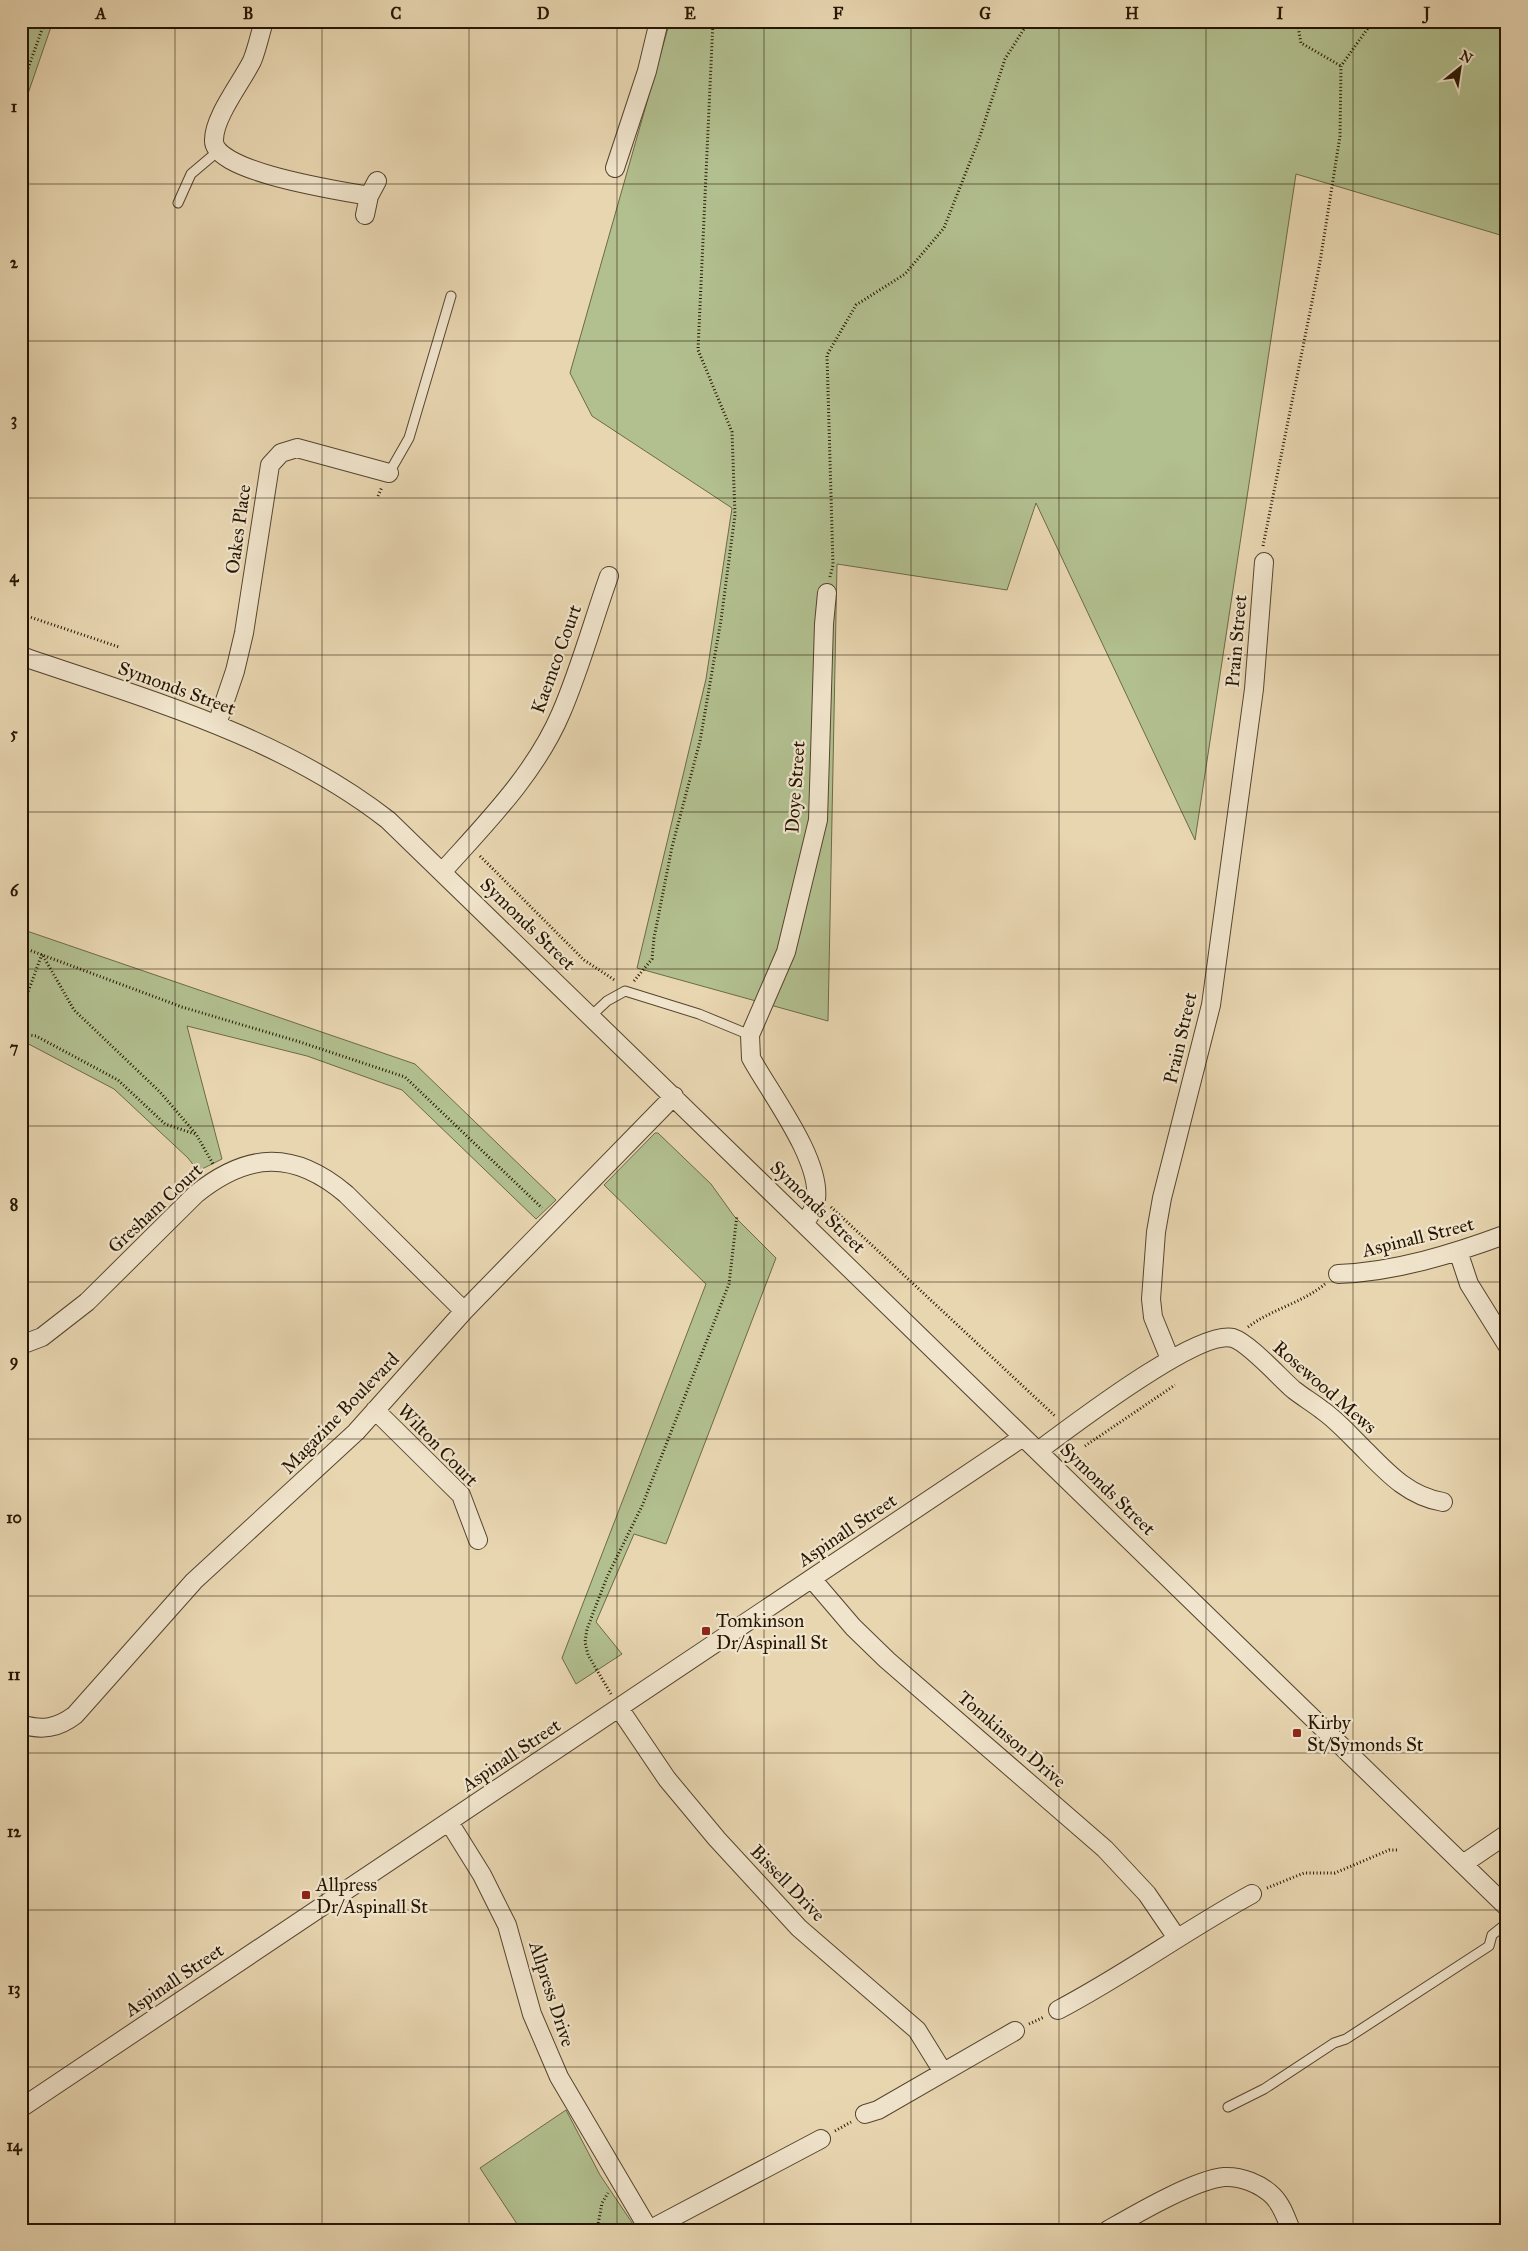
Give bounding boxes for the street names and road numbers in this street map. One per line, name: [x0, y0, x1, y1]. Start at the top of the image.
street label: Oakes Place: [220, 483, 256, 575]
street label: Prain Street: [1221, 594, 1252, 688]
street label: Kaemco Court: [526, 601, 586, 716]
street label: Symonds Street: [115, 656, 239, 720]
street label: Doye Street: [780, 740, 810, 834]
street label: Symonds Street: [476, 873, 581, 975]
street label: Prain Street: [1158, 990, 1202, 1086]
street label: Symonds Street: [766, 1156, 871, 1258]
street label: Gresham Court: [103, 1158, 207, 1258]
street label: Aspinall Street: [1359, 1212, 1477, 1262]
street label: Rosewood Mews: [1268, 1336, 1382, 1438]
street label: Magazine Boulevard: [276, 1347, 405, 1479]
street label: Wilton Court: [393, 1399, 483, 1491]
street label: Symonds Street: [1056, 1438, 1161, 1540]
street label: Aspinall Street: [792, 1488, 901, 1572]
street label: Tomkinson Drive: [953, 1686, 1071, 1792]
street label: Aspinall Street: [456, 1713, 565, 1797]
street label: Bissell Drive: [746, 1840, 830, 1926]
street label: Aspinall Street: [119, 1938, 228, 2022]
street label: Allpress Drive: [524, 1938, 580, 2050]

